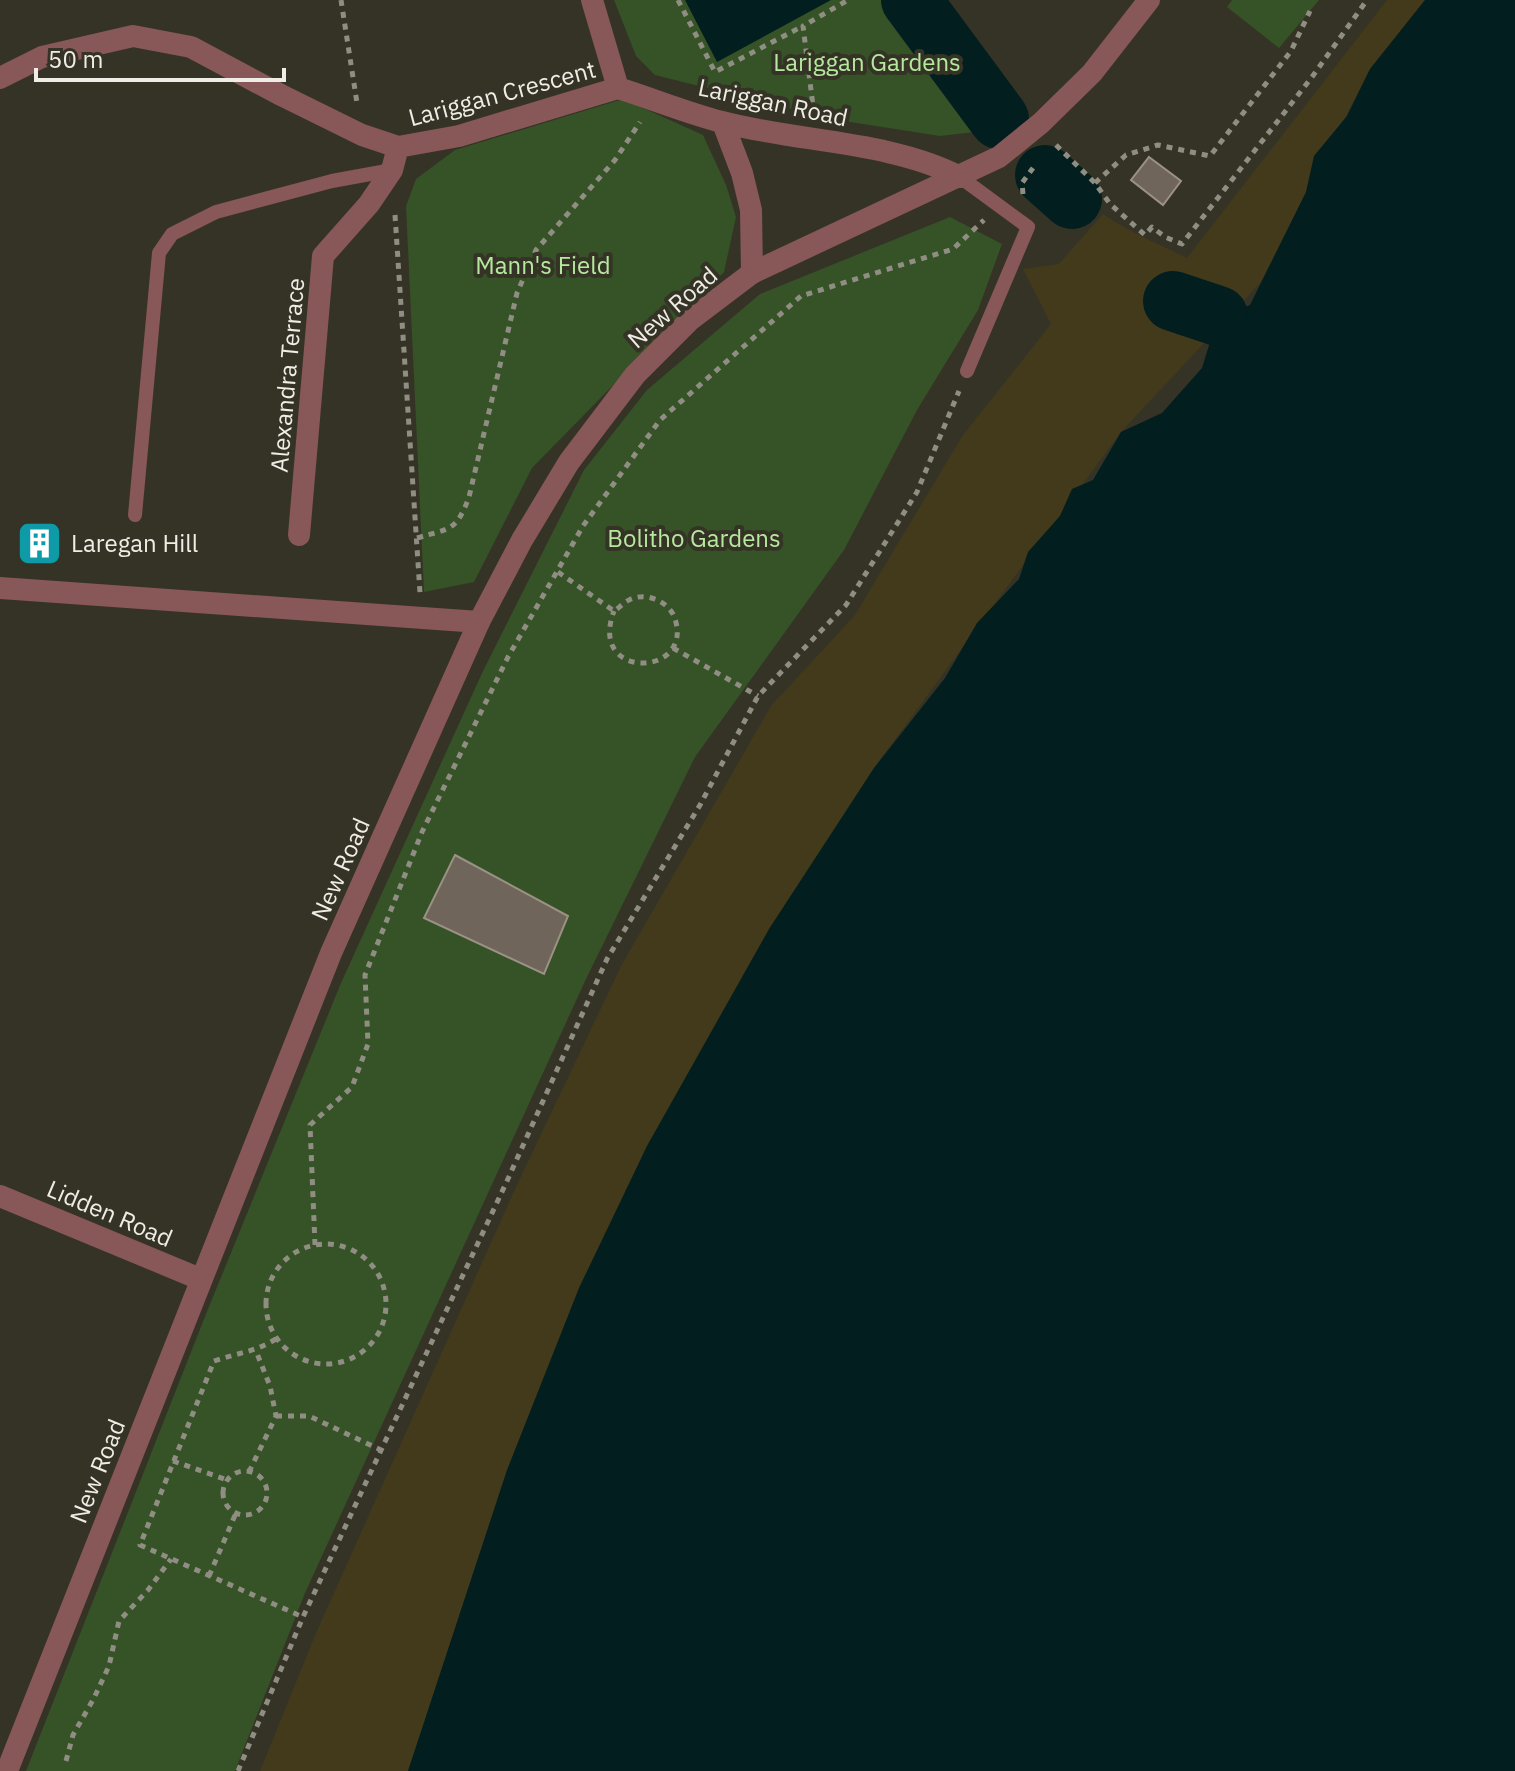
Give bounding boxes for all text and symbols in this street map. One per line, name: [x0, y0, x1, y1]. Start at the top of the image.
scale bar: [36, 32, 284, 82]
text: 50 m: [48, 43, 103, 75]
park label: Lariggan Gardens: [773, 46, 961, 78]
street label: Lariggan Crescent: [405, 53, 599, 133]
street label: Lariggan Road: [695, 71, 851, 133]
park label: Mann's Field: [475, 249, 611, 281]
street label: New Road: [620, 259, 724, 355]
street label: Alexandra Terrace: [263, 276, 311, 474]
building icon: Laregan Hill: [16, 519, 64, 567]
park label: Bolitho Gardens: [607, 522, 781, 554]
place label: Laregan Hill: [71, 527, 198, 559]
street label: New Road: [303, 813, 377, 925]
street label: Lidden Road: [42, 1172, 178, 1254]
street label: New Road: [62, 1414, 132, 1528]

